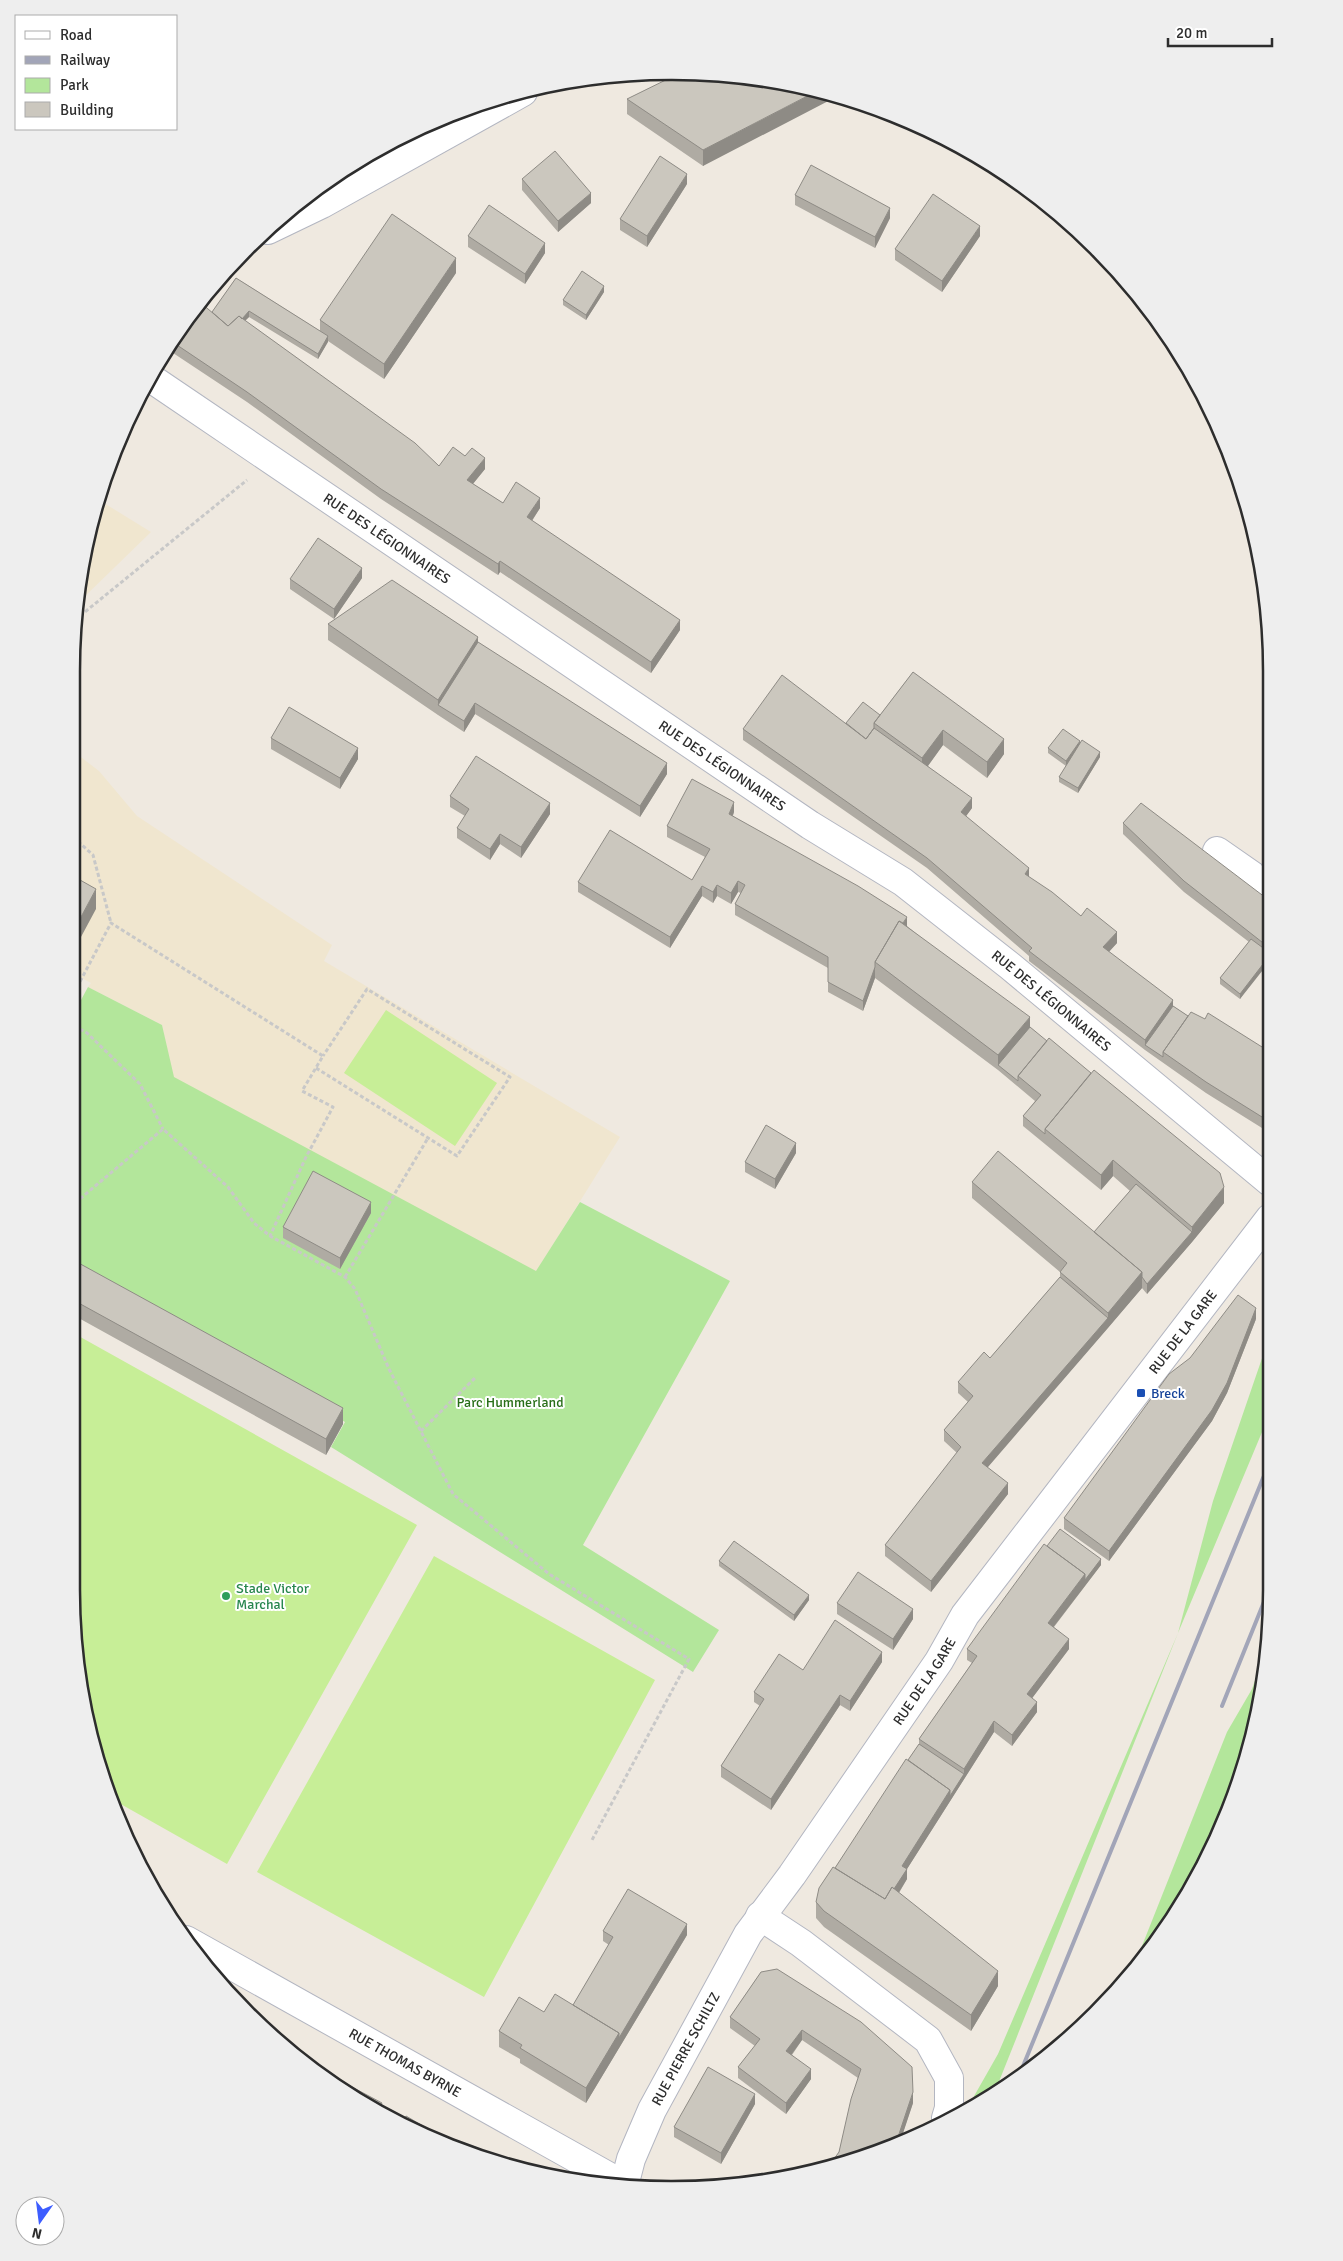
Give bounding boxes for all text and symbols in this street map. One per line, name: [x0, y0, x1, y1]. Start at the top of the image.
legend: [15, 15, 178, 130]
scale bar: [1168, 15, 1272, 47]
text: 20 m: [1176, 24, 1207, 42]
text: Road: [60, 26, 92, 44]
text: Railway: [60, 51, 110, 69]
text: Park: [60, 76, 89, 94]
text: Building: [60, 101, 114, 119]
street label: RUE DES LÉGIONNAIRES: [320, 490, 454, 588]
street label: RUE DES LÉGIONNAIRES: [655, 717, 789, 815]
street label: RUE DES LÉGIONNAIRES: [988, 947, 1114, 1055]
street label: RUE DE LA GARE: [1145, 1287, 1221, 1377]
place label: Breck: [1151, 1385, 1185, 1402]
marker: Breck: [1135, 1387, 1147, 1399]
park label: Parc Hummerland: [456, 1394, 564, 1411]
place label: Stade Victor Marchal: [236, 1580, 310, 1613]
marker: Stade Victor Marchal: [220, 1590, 232, 1602]
street label: RUE DE LA GARE: [890, 1635, 960, 1728]
street label: RUE PIERRE SCHILTZ: [648, 1989, 724, 2109]
street label: RUE THOMAS BYRNE: [346, 2025, 464, 2101]
north arrow: [15, 2196, 65, 2246]
text: N: [30, 2224, 44, 2243]

